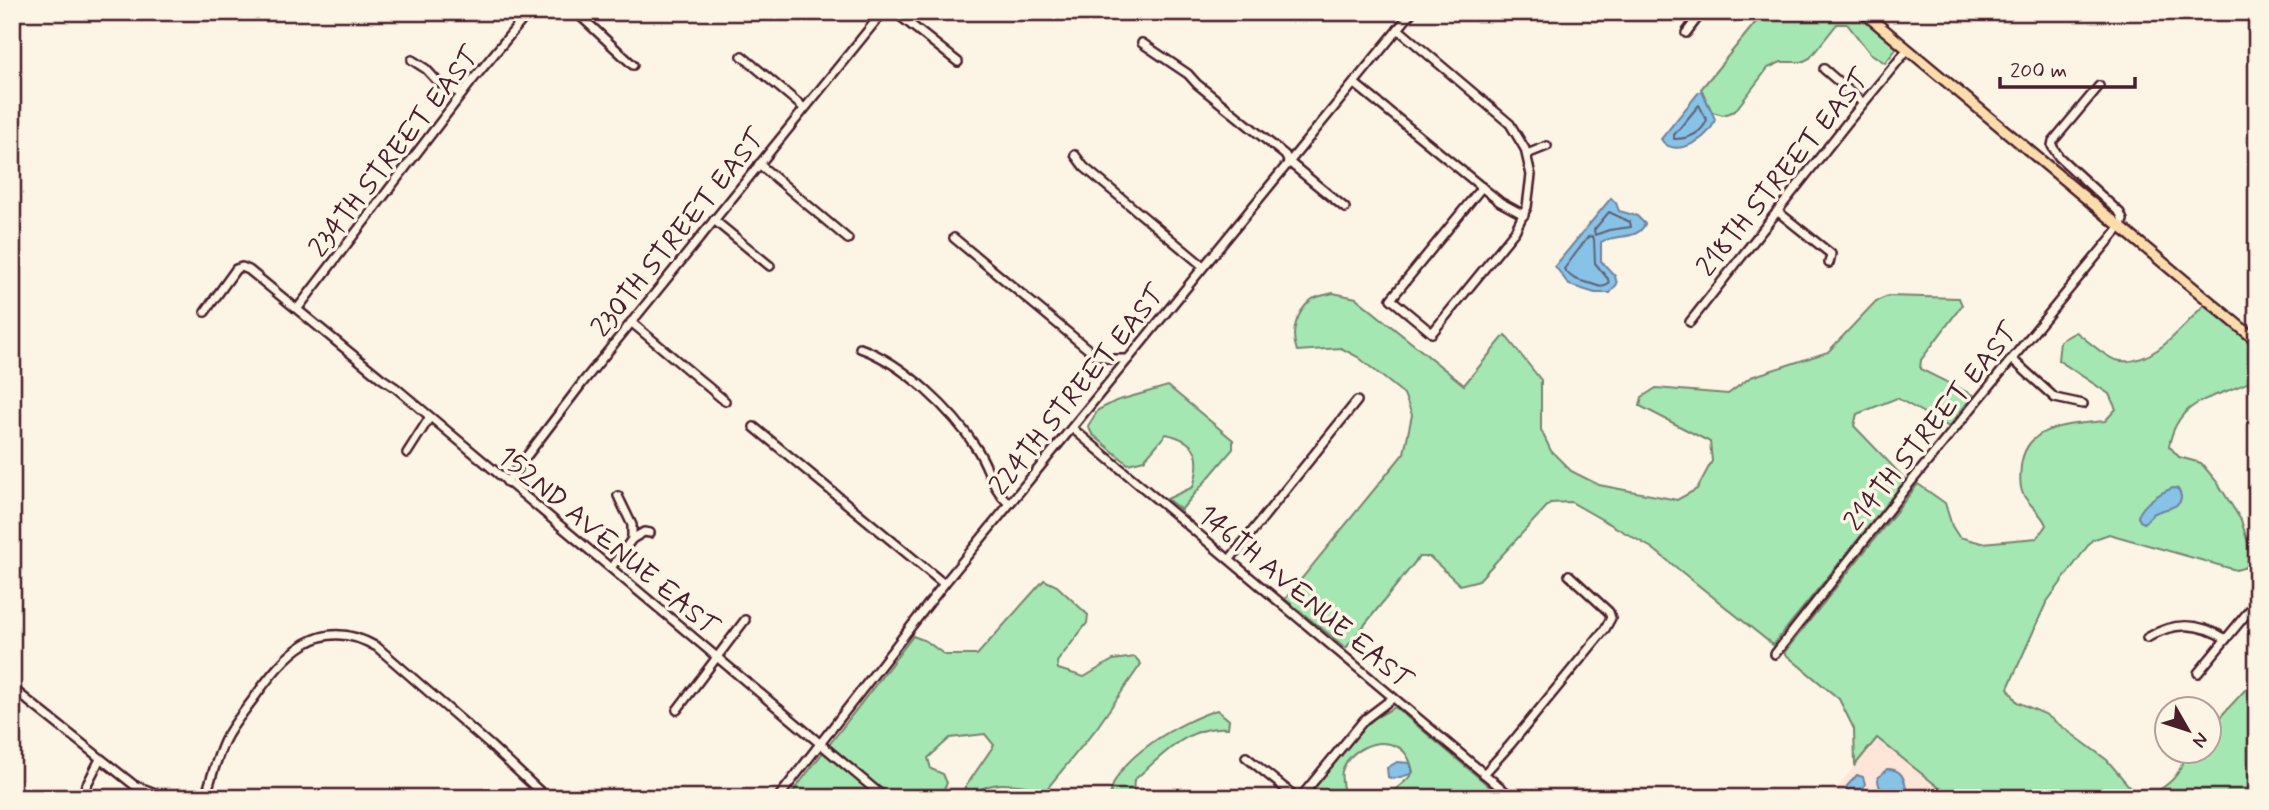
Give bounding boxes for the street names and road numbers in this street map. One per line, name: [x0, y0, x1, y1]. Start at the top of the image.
street label: 234TH STREET EAST: [301, 39, 490, 266]
street label: 218TH STREET EAST: [1689, 61, 1880, 285]
street label: 230TH STREET EAST: [583, 121, 775, 346]
street label: 224TH STREET EAST: [982, 277, 1175, 504]
street label: 214TH STREET EAST: [1836, 315, 2028, 539]
street label: 152ND AVENUE EAST: [489, 438, 727, 646]
street label: 146TH AVENUE EAST: [1189, 497, 1420, 699]

